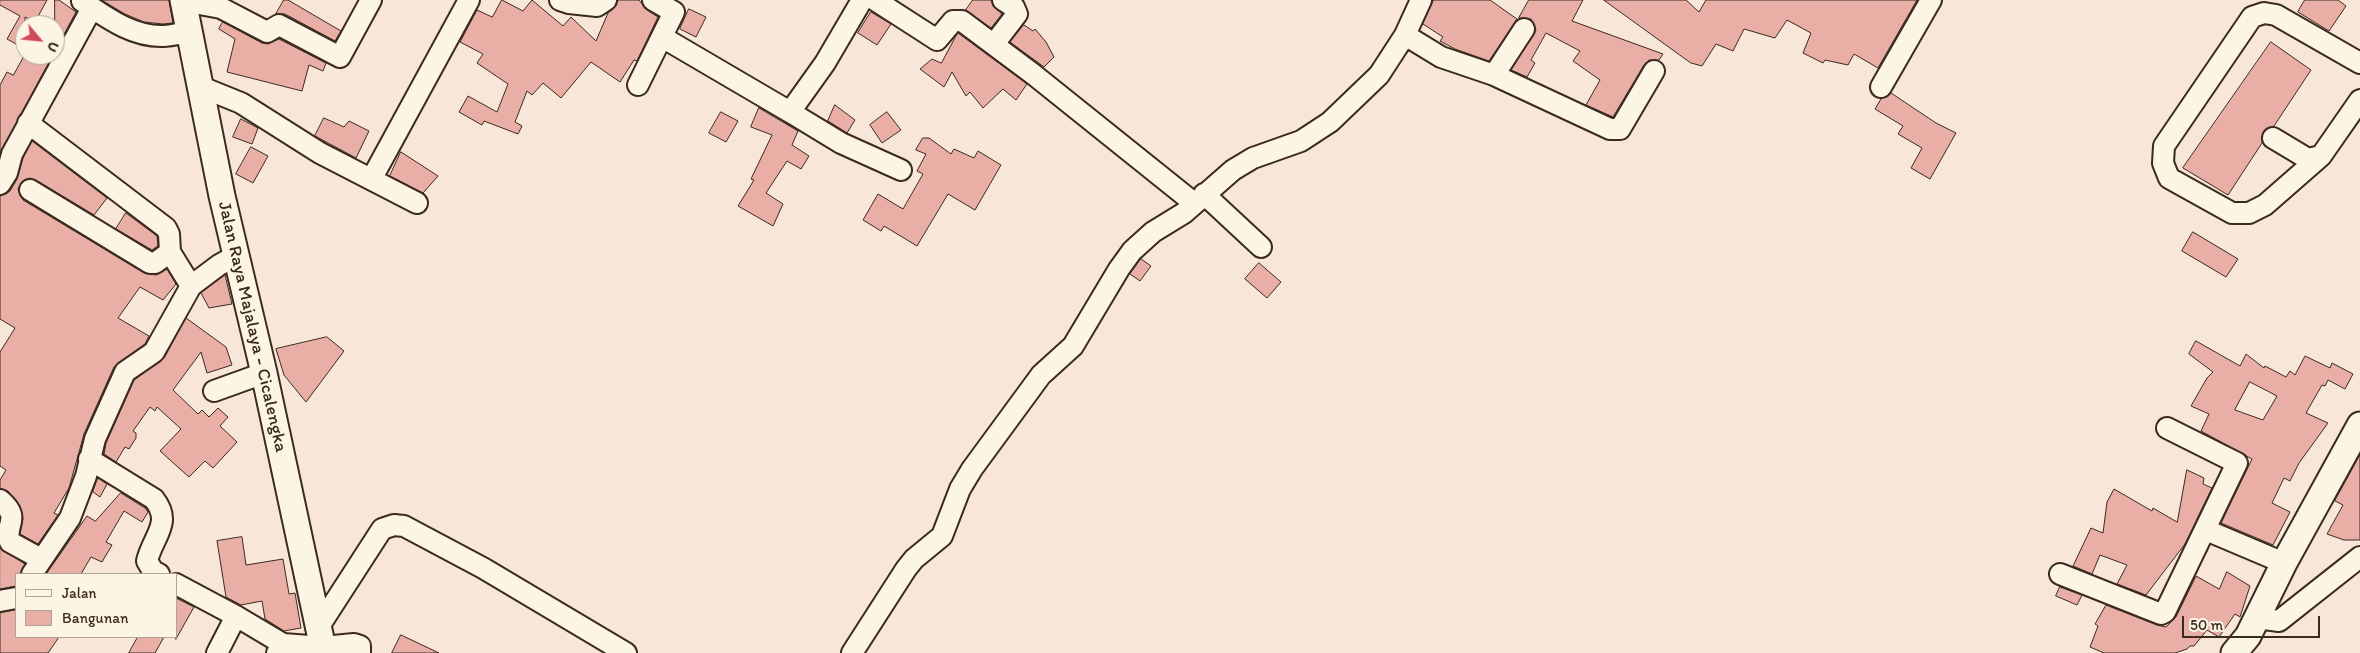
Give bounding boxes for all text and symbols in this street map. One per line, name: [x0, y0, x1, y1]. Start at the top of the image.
north arrow: [15, 15, 65, 65]
text: U: [43, 39, 62, 55]
street label: Jalan Raya Majalaya - Cicalengka: [213, 200, 291, 454]
legend: [15, 573, 178, 638]
text: Jalan: [62, 584, 96, 602]
scale bar: [2185, 606, 2322, 638]
text: Bangunan: [62, 609, 129, 627]
text: 50 m: [2190, 616, 2223, 634]

